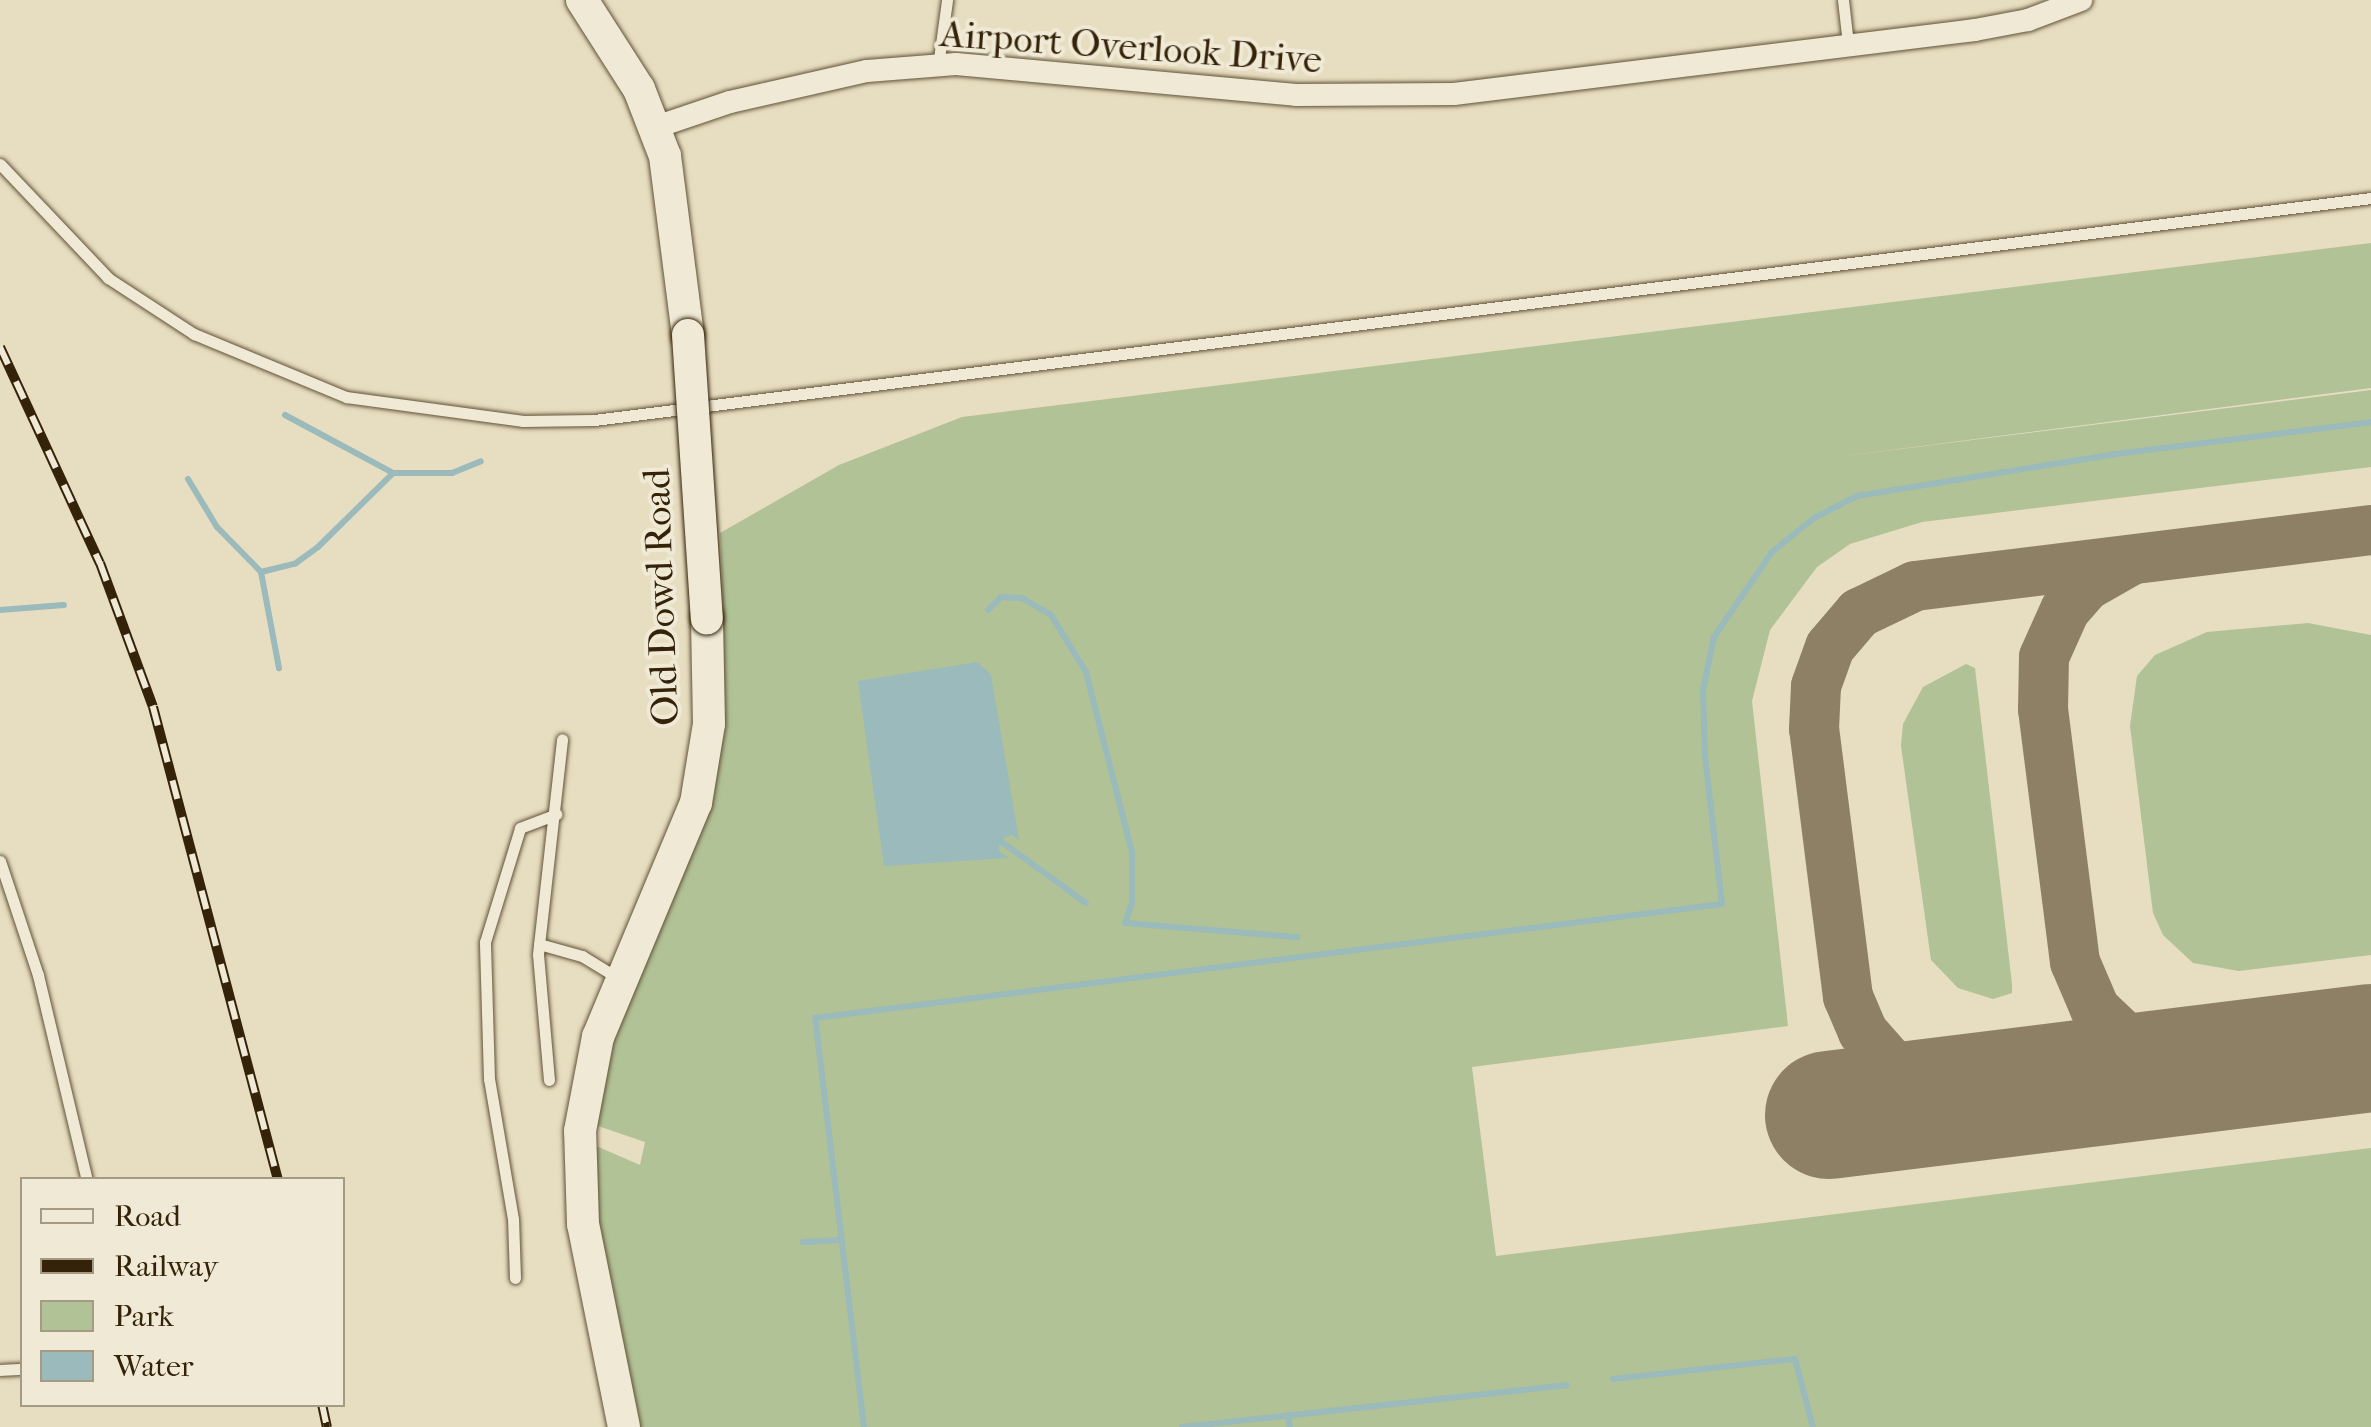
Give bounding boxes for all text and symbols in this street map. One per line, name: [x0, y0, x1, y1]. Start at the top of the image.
street label: Airport Overlook Drive: [938, 11, 1324, 83]
street label: Old Dowd Road: [634, 468, 688, 726]
legend: [20, 1177, 345, 1407]
text: Road: [114, 1199, 181, 1234]
text: Railway: [114, 1249, 218, 1284]
text: Park: [114, 1299, 174, 1334]
text: Water: [114, 1349, 194, 1384]

